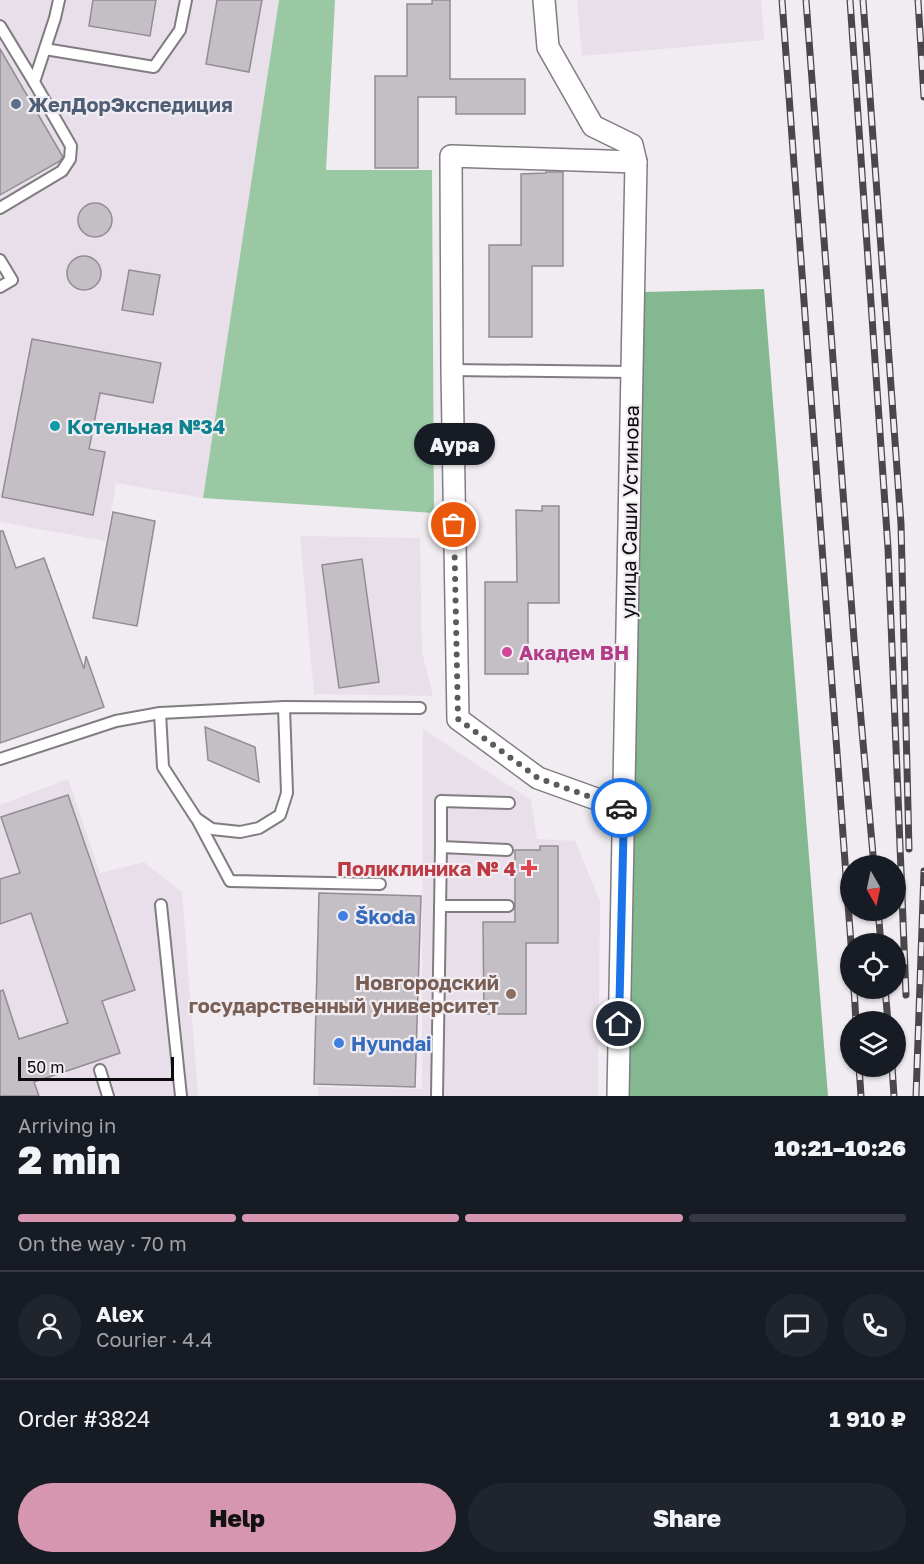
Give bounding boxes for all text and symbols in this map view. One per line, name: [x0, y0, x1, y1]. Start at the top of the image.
place label: ЖелДорЭкспедиция: [28, 92, 233, 116]
marker: ЖелДорЭкспедиция: [9, 97, 23, 111]
street label: улица Саши Устинова: [615, 405, 643, 619]
place label: Котельная №34: [67, 414, 225, 438]
marker: Котельная №34: [48, 419, 62, 433]
callout: Аура: [414, 423, 494, 465]
text: Аура: [430, 432, 479, 456]
pin: [428, 499, 479, 550]
icon: bag: [437, 508, 470, 541]
place label: Академ ВН: [519, 640, 629, 664]
marker: Академ ВН: [500, 645, 514, 659]
courier: [591, 778, 651, 838]
icon: car: [605, 792, 638, 825]
north arrow: [840, 855, 906, 921]
map controls: [840, 855, 906, 1077]
place label: Поликлиника № 4: [337, 856, 516, 880]
marker: Поликлиника № 4: [520, 859, 538, 877]
place label: Škoda: [355, 904, 416, 928]
marker: Škoda: [336, 909, 350, 923]
button: locate: [840, 933, 906, 999]
place label: Новгородский государственный университет: [189, 970, 499, 1017]
marker: Новгородский государственный университет: [504, 987, 518, 1001]
pin: [593, 998, 644, 1049]
icon: home: [602, 1007, 635, 1040]
button: layers: [840, 1011, 906, 1077]
place label: Hyundai: [351, 1031, 432, 1055]
marker: Hyundai: [332, 1036, 346, 1050]
scale bar: [18, 1054, 174, 1082]
text: 50 m: [27, 1057, 64, 1077]
text: Arriving in: [18, 1113, 116, 1137]
text: 10:21–10:26: [774, 1134, 906, 1161]
text: 2 min: [18, 1136, 121, 1183]
text: On the way · 70 m: [18, 1231, 187, 1255]
button: person: [18, 1294, 81, 1357]
button: chat: [765, 1294, 828, 1357]
button: phone: [843, 1294, 906, 1357]
text: Alex: [96, 1300, 144, 1327]
text: Courier · 4.4: [96, 1327, 213, 1351]
text: Order #3824: [18, 1405, 150, 1432]
text: 1 910 ₽: [829, 1405, 906, 1432]
button: Help: [18, 1483, 456, 1552]
button: Share: [468, 1483, 906, 1552]

